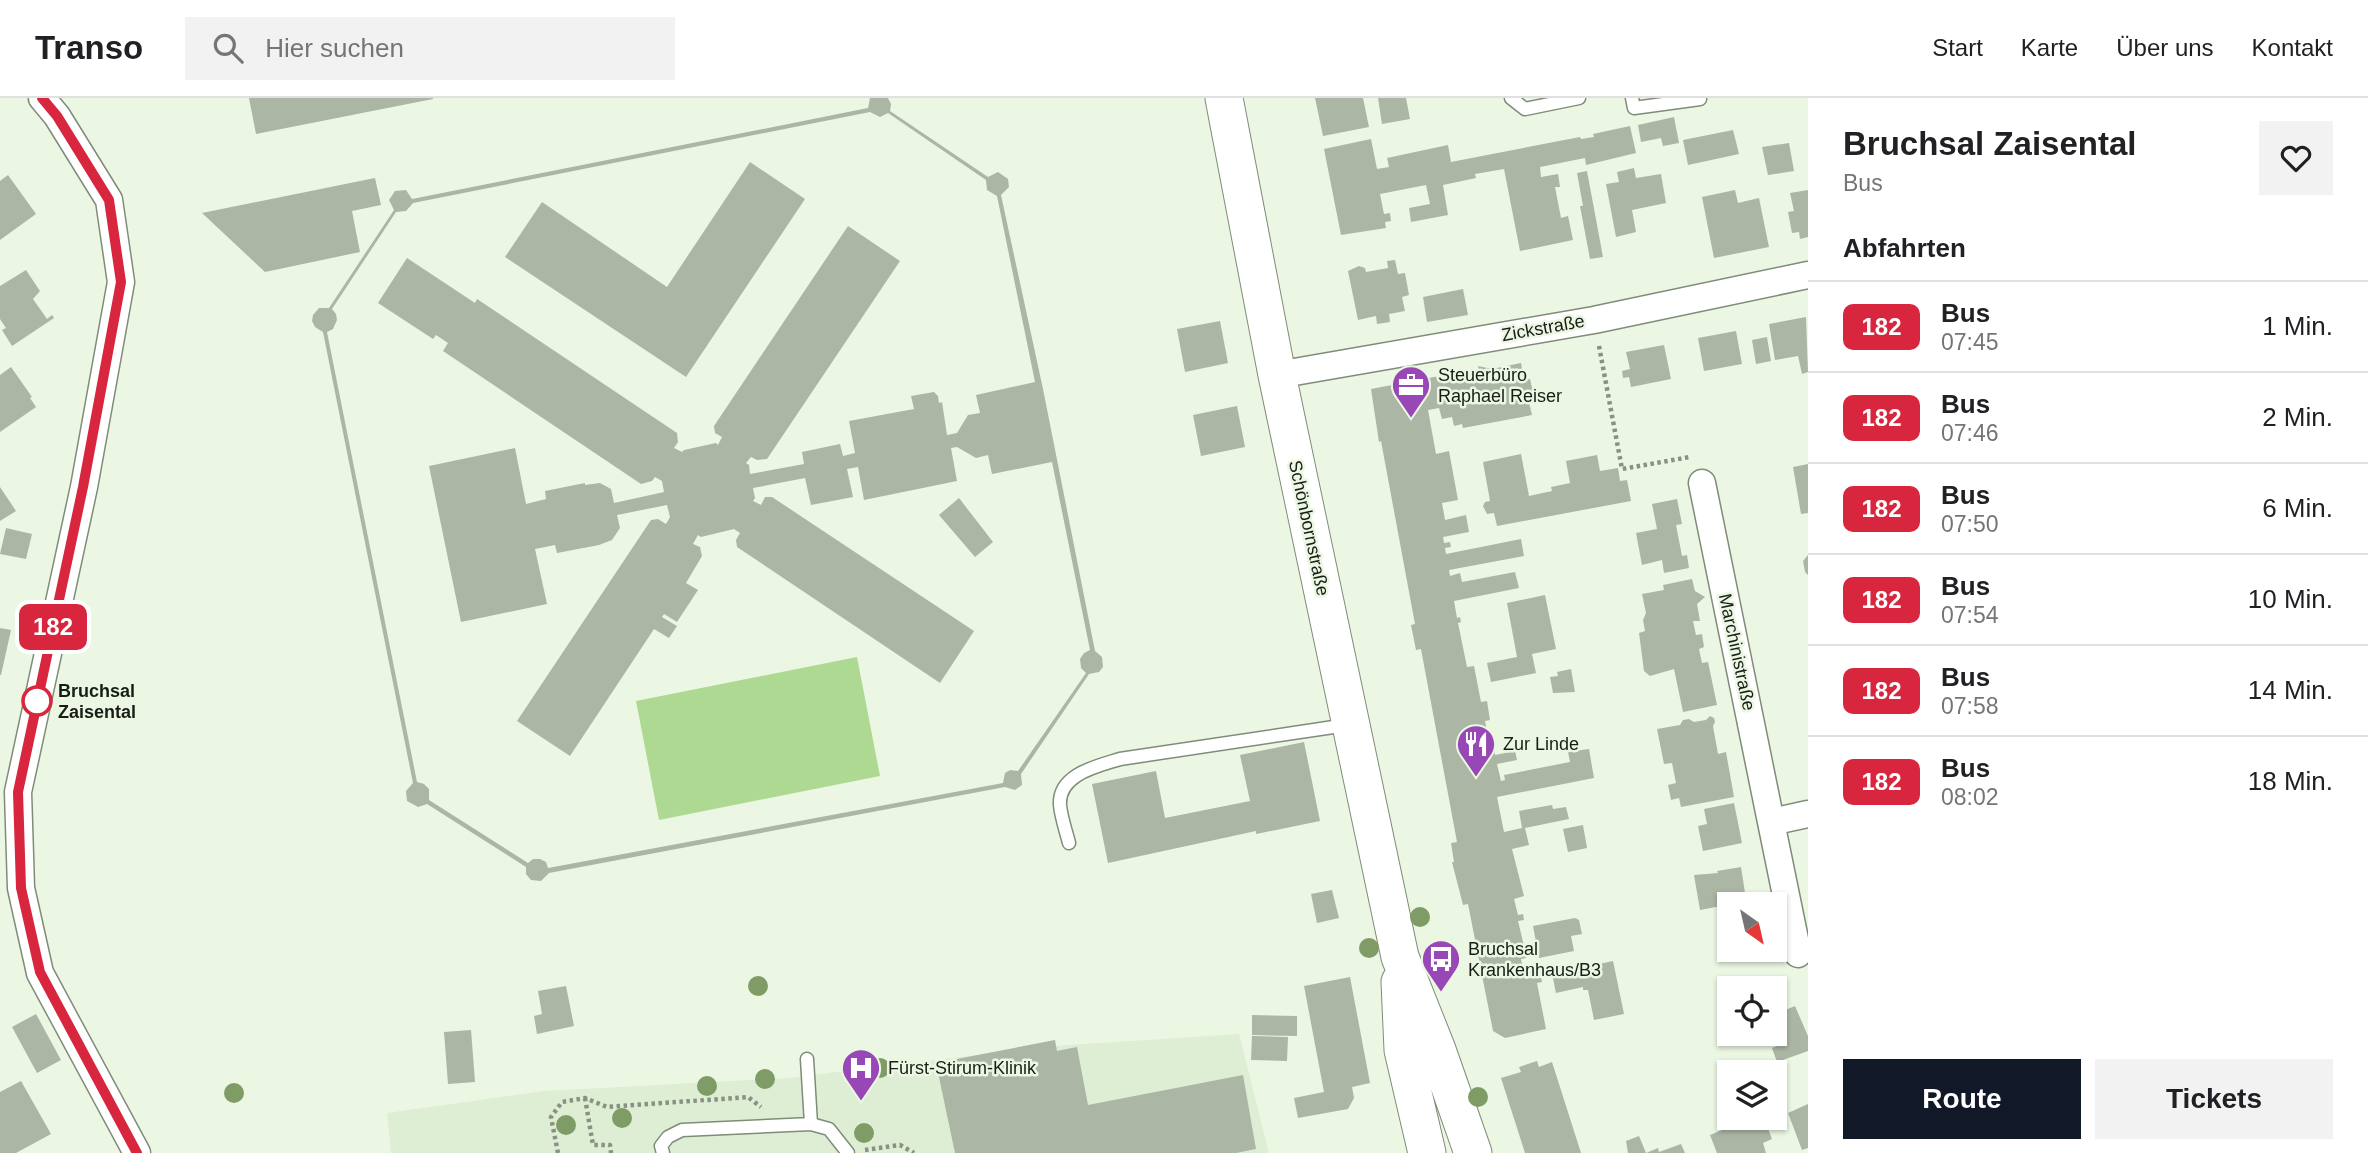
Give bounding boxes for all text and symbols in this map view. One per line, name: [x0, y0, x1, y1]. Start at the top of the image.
search box: [185, 17, 675, 80]
text: Transo: [35, 29, 143, 66]
icon: search: [209, 29, 247, 67]
text: Hier suchen: [265, 33, 404, 63]
text: Start: [1932, 34, 1983, 61]
text: Karte: [2021, 34, 2078, 61]
text: Über uns: [2116, 34, 2214, 61]
text: Kontakt: [2252, 34, 2333, 61]
button: heart: [2259, 121, 2333, 195]
text: Bruchsal Zaisental: [1843, 125, 2136, 162]
text: Bus: [1843, 170, 1883, 196]
text: Abfahrten: [1843, 233, 1966, 263]
text: Bus: [1941, 298, 1990, 328]
street label: Zickstraße: [1500, 311, 1586, 345]
text: 1 Min.: [2262, 311, 2333, 341]
text: 182: [1861, 313, 1902, 340]
text: 07:45: [1941, 329, 1999, 355]
office icon: Steuerbüro Raphael Reiser: [1390, 364, 1432, 419]
place label: Steuerbüro Raphael Reiser: [1438, 365, 1562, 406]
text: Bus: [1941, 389, 1990, 419]
text: 2 Min.: [2262, 402, 2333, 432]
text: 182: [1861, 404, 1902, 431]
text: 07:46: [1941, 420, 1999, 446]
street label: Schönbornstraße: [1285, 458, 1333, 598]
text: Bus: [1941, 480, 1990, 510]
text: 6 Min.: [2262, 493, 2333, 523]
text: 182: [1861, 495, 1902, 522]
text: 07:50: [1941, 511, 1999, 537]
text: Bus: [1941, 571, 1990, 601]
text: 10 Min.: [2248, 584, 2333, 614]
text: 182: [1861, 586, 1902, 613]
street label: Marchinistraße: [1715, 592, 1759, 712]
text: 07:54: [1941, 602, 1999, 628]
line badge: 182: [13, 604, 93, 650]
text: 182: [33, 613, 73, 640]
text: Bus: [1941, 662, 1990, 692]
text: 14 Min.: [2248, 675, 2333, 705]
text: 182: [1861, 677, 1902, 704]
place label: Bruchsal Zaisental: [58, 681, 136, 722]
marker: Bruchsal Zaisental: [22, 686, 52, 716]
text: 07:58: [1941, 693, 1999, 719]
restaurant icon: Zur Linde: [1455, 723, 1497, 778]
place label: Zur Linde: [1503, 734, 1579, 754]
text: Bus: [1941, 753, 1990, 783]
text: 18 Min.: [2248, 766, 2333, 796]
text: 182: [1861, 768, 1902, 795]
text: 08:02: [1941, 784, 1999, 810]
north arrow: [1717, 892, 1787, 962]
map controls: [1717, 892, 1787, 1130]
bus stop icon: Bruchsal Krankenhaus/B3: [1420, 938, 1462, 993]
place label: Bruchsal Krankenhaus/B3: [1468, 939, 1601, 980]
button: locate: [1717, 976, 1787, 1046]
hospital icon: Fürst-Stirum-Klinik: [840, 1047, 882, 1102]
place label: Fürst-Stirum-Klinik: [888, 1058, 1037, 1078]
button: Route: [1843, 1059, 2081, 1139]
button: Tickets: [2095, 1059, 2333, 1139]
button: layers: [1717, 1060, 1787, 1130]

